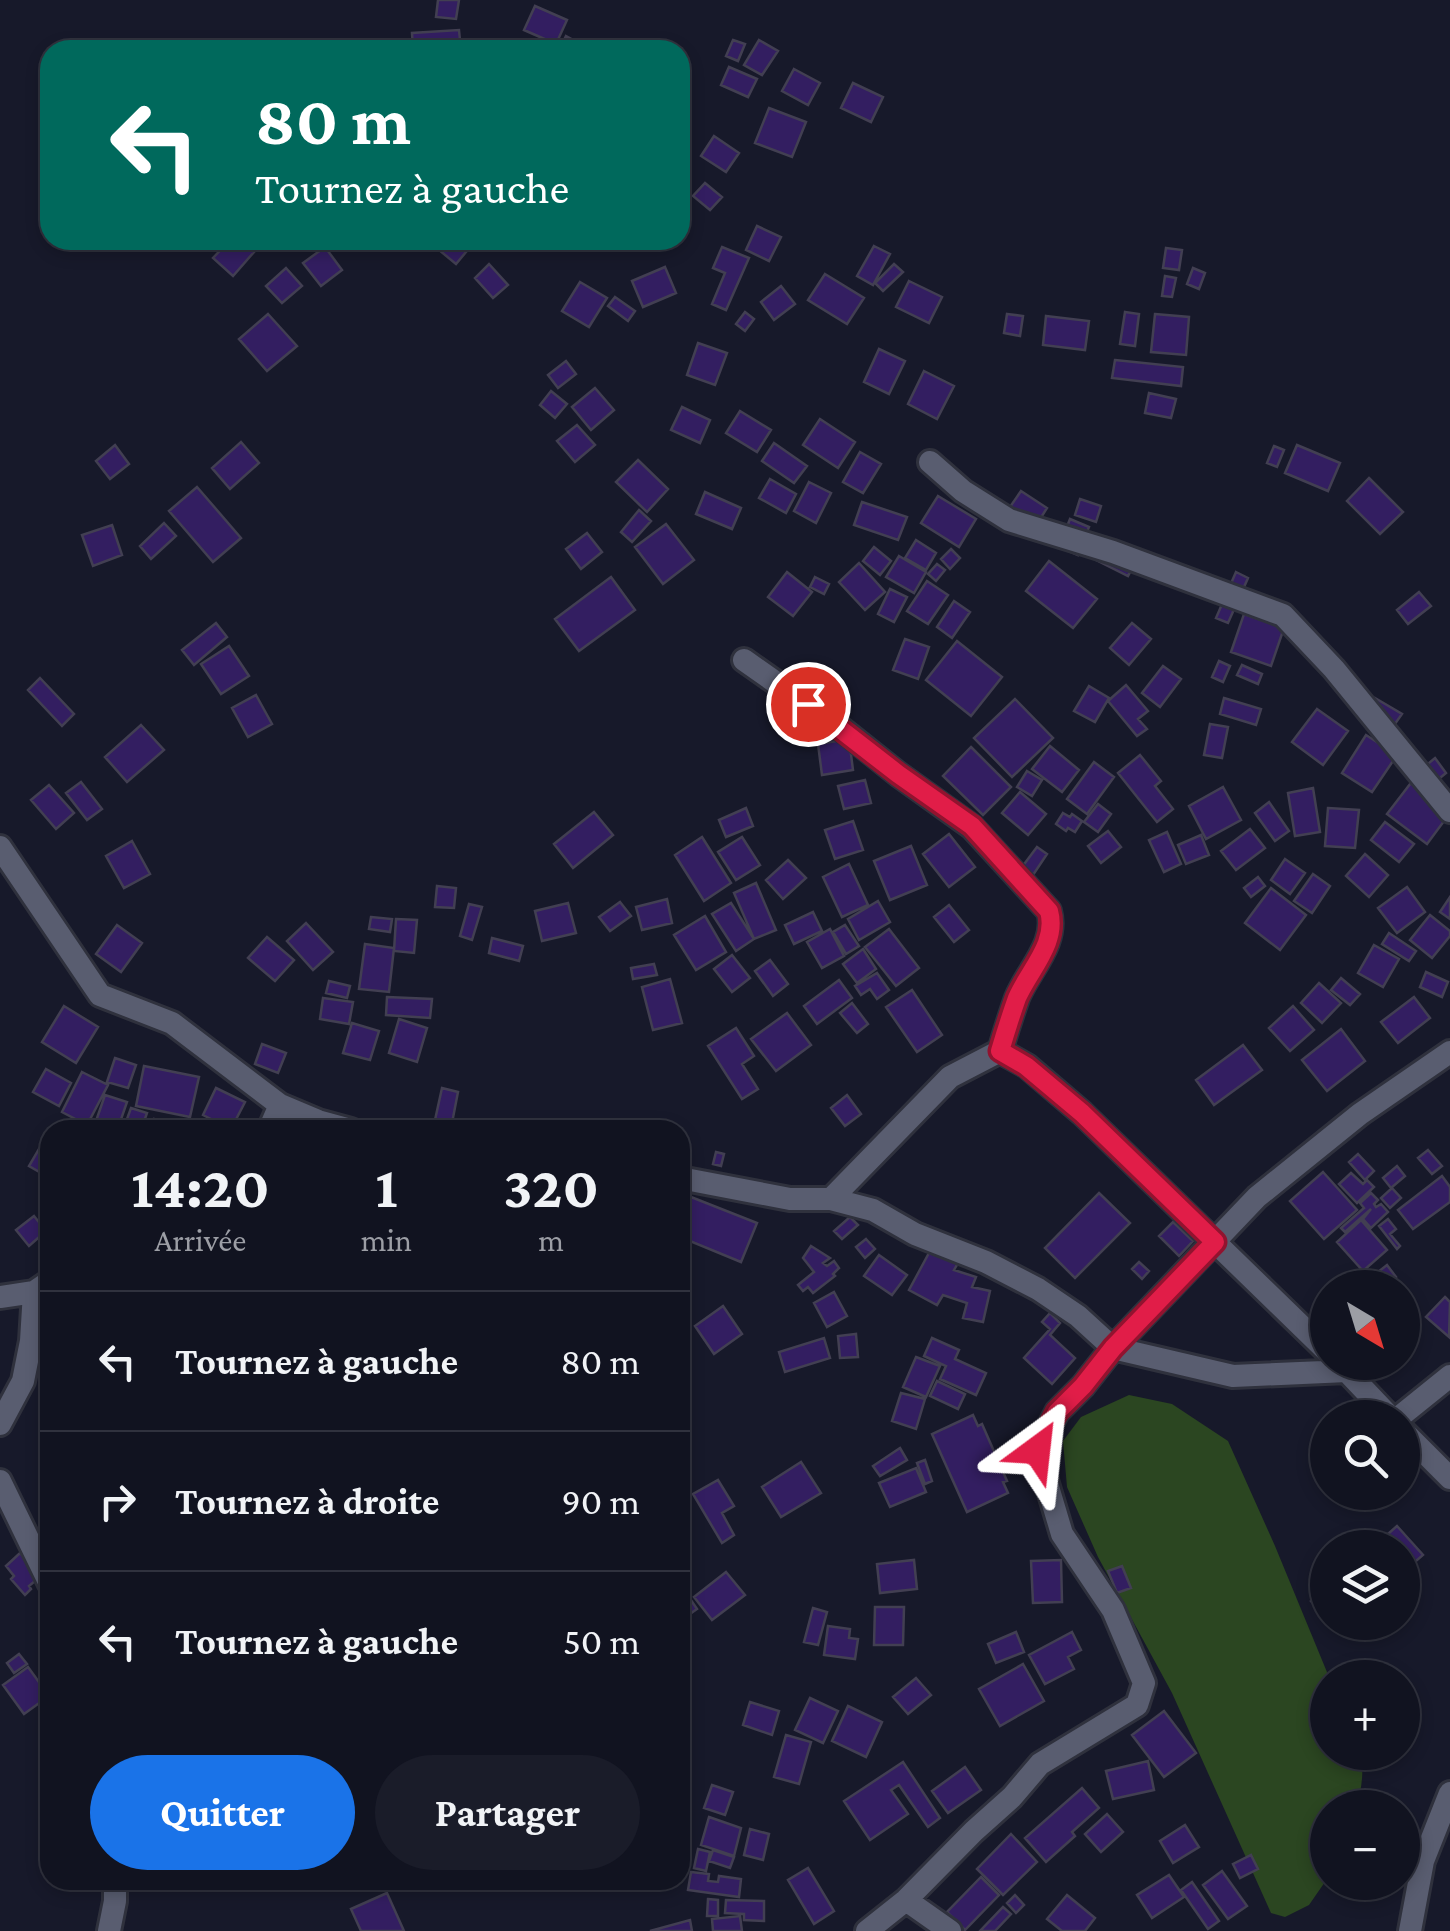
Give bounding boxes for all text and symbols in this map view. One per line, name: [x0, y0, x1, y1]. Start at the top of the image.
icon: left: [90, 80, 220, 210]
text: 80 m: [255, 81, 411, 159]
text: Tournez à gauche: [255, 163, 569, 213]
pin: [766, 662, 851, 747]
icon: arrive: [781, 677, 836, 732]
text: 14:20: [131, 1153, 270, 1220]
text: 1: [375, 1153, 398, 1220]
text: 320: [503, 1153, 599, 1220]
text: Arrivée: [154, 1222, 246, 1258]
text: min: [361, 1222, 412, 1258]
text: m: [538, 1222, 564, 1258]
north arrow: [1310, 1270, 1420, 1380]
map controls: [1310, 1270, 1420, 1900]
icon: left: [90, 1334, 145, 1389]
text: Tournez à gauche: [175, 1340, 458, 1382]
text: 80 m: [560, 1340, 640, 1382]
position arrow: [985, 1398, 1089, 1502]
button: search: [1310, 1400, 1420, 1510]
icon: right: [90, 1474, 145, 1529]
text: Tournez à droite: [175, 1480, 440, 1522]
text: 90 m: [562, 1480, 640, 1522]
button: layers: [1310, 1530, 1420, 1640]
icon: left: [90, 1614, 145, 1669]
text: Tournez à gauche: [175, 1620, 458, 1662]
text: 50 m: [563, 1620, 640, 1662]
button: +: [1310, 1660, 1420, 1770]
button: Quitter: [90, 1755, 355, 1870]
button: Partager: [375, 1755, 640, 1870]
button: −: [1310, 1790, 1420, 1900]

